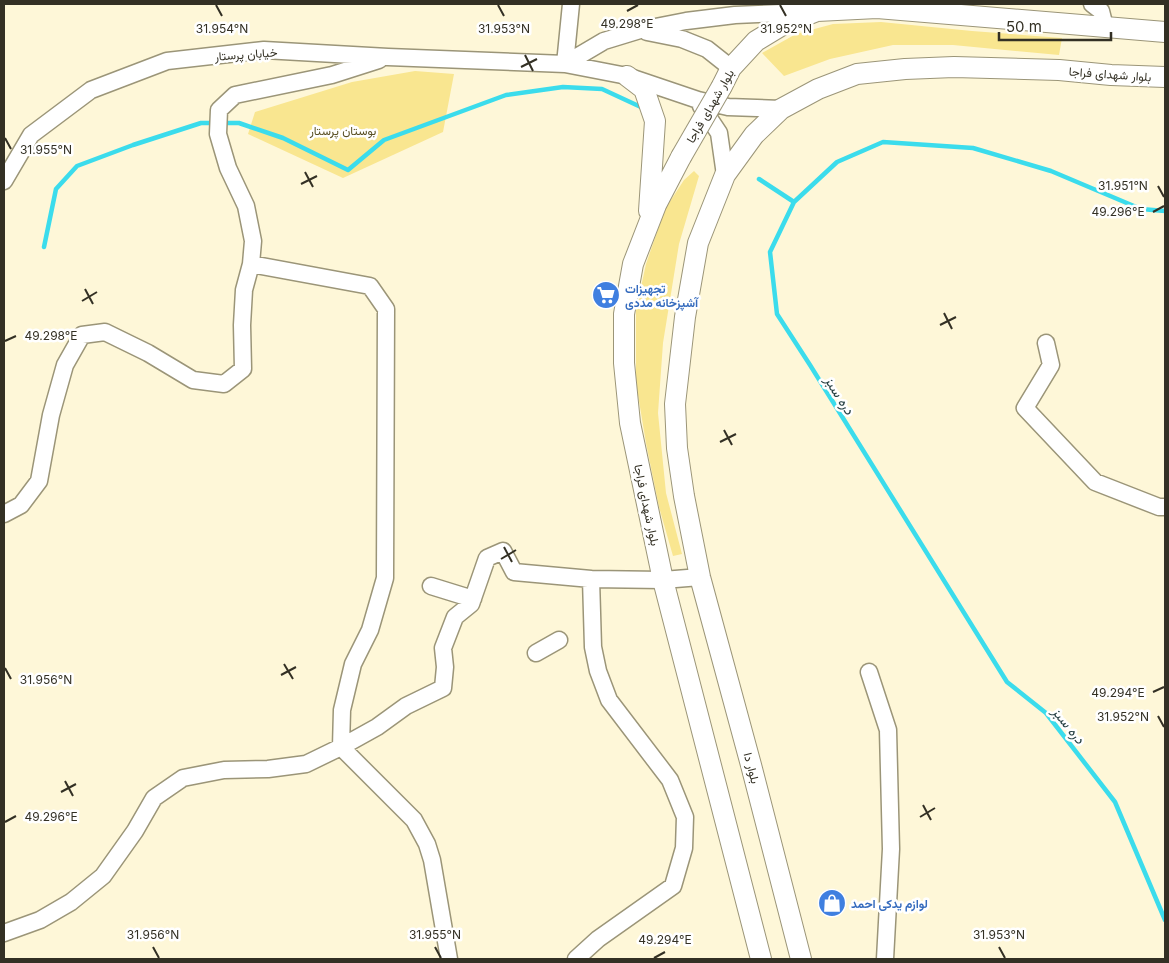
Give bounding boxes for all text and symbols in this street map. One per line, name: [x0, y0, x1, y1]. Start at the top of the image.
scale bar: [999, 10, 1112, 42]
text: 49.298°E: [600, 16, 654, 31]
text: 50 m: [1006, 17, 1042, 36]
text: 31.954°N: [196, 21, 248, 36]
text: 31.953°N: [478, 21, 530, 36]
text: 31.952°N: [760, 21, 812, 36]
street label: خیابان پرستار: [213, 44, 278, 65]
street label: بلوار شهدای فراجا: [1068, 64, 1152, 85]
street label: بلوار شهدای فراجا: [683, 66, 738, 146]
park label: بوستان پرستار: [309, 123, 376, 139]
text: 31.955°N: [20, 142, 72, 157]
text: 31.951°N: [1098, 178, 1148, 193]
text: 49.296°E: [1091, 204, 1145, 219]
supermarket icon: تجهیزات آشپزخانه مددی: [591, 280, 621, 310]
place label: تجهیزات آشپزخانه مددی: [625, 281, 699, 311]
text: 49.298°E: [24, 328, 78, 343]
water label: دره سبز: [820, 372, 859, 418]
street label: بلوار شهدای فراجا: [630, 463, 663, 547]
text: 31.956°N: [20, 672, 72, 687]
text: 49.294°E: [1091, 685, 1145, 700]
water label: دره سبز: [1048, 702, 1089, 748]
text: 31.952°N: [1097, 709, 1149, 724]
street label: بلوار دا: [740, 751, 763, 785]
text: 49.296°E: [24, 809, 78, 824]
shop icon: لوازم یدکی احمد: [817, 888, 847, 918]
place label: لوازم یدکی احمد: [851, 896, 928, 912]
text: 31.956°N: [127, 927, 179, 942]
text: 31.955°N: [409, 927, 461, 942]
text: 31.953°N: [973, 927, 1025, 942]
text: 49.294°E: [638, 932, 692, 947]

